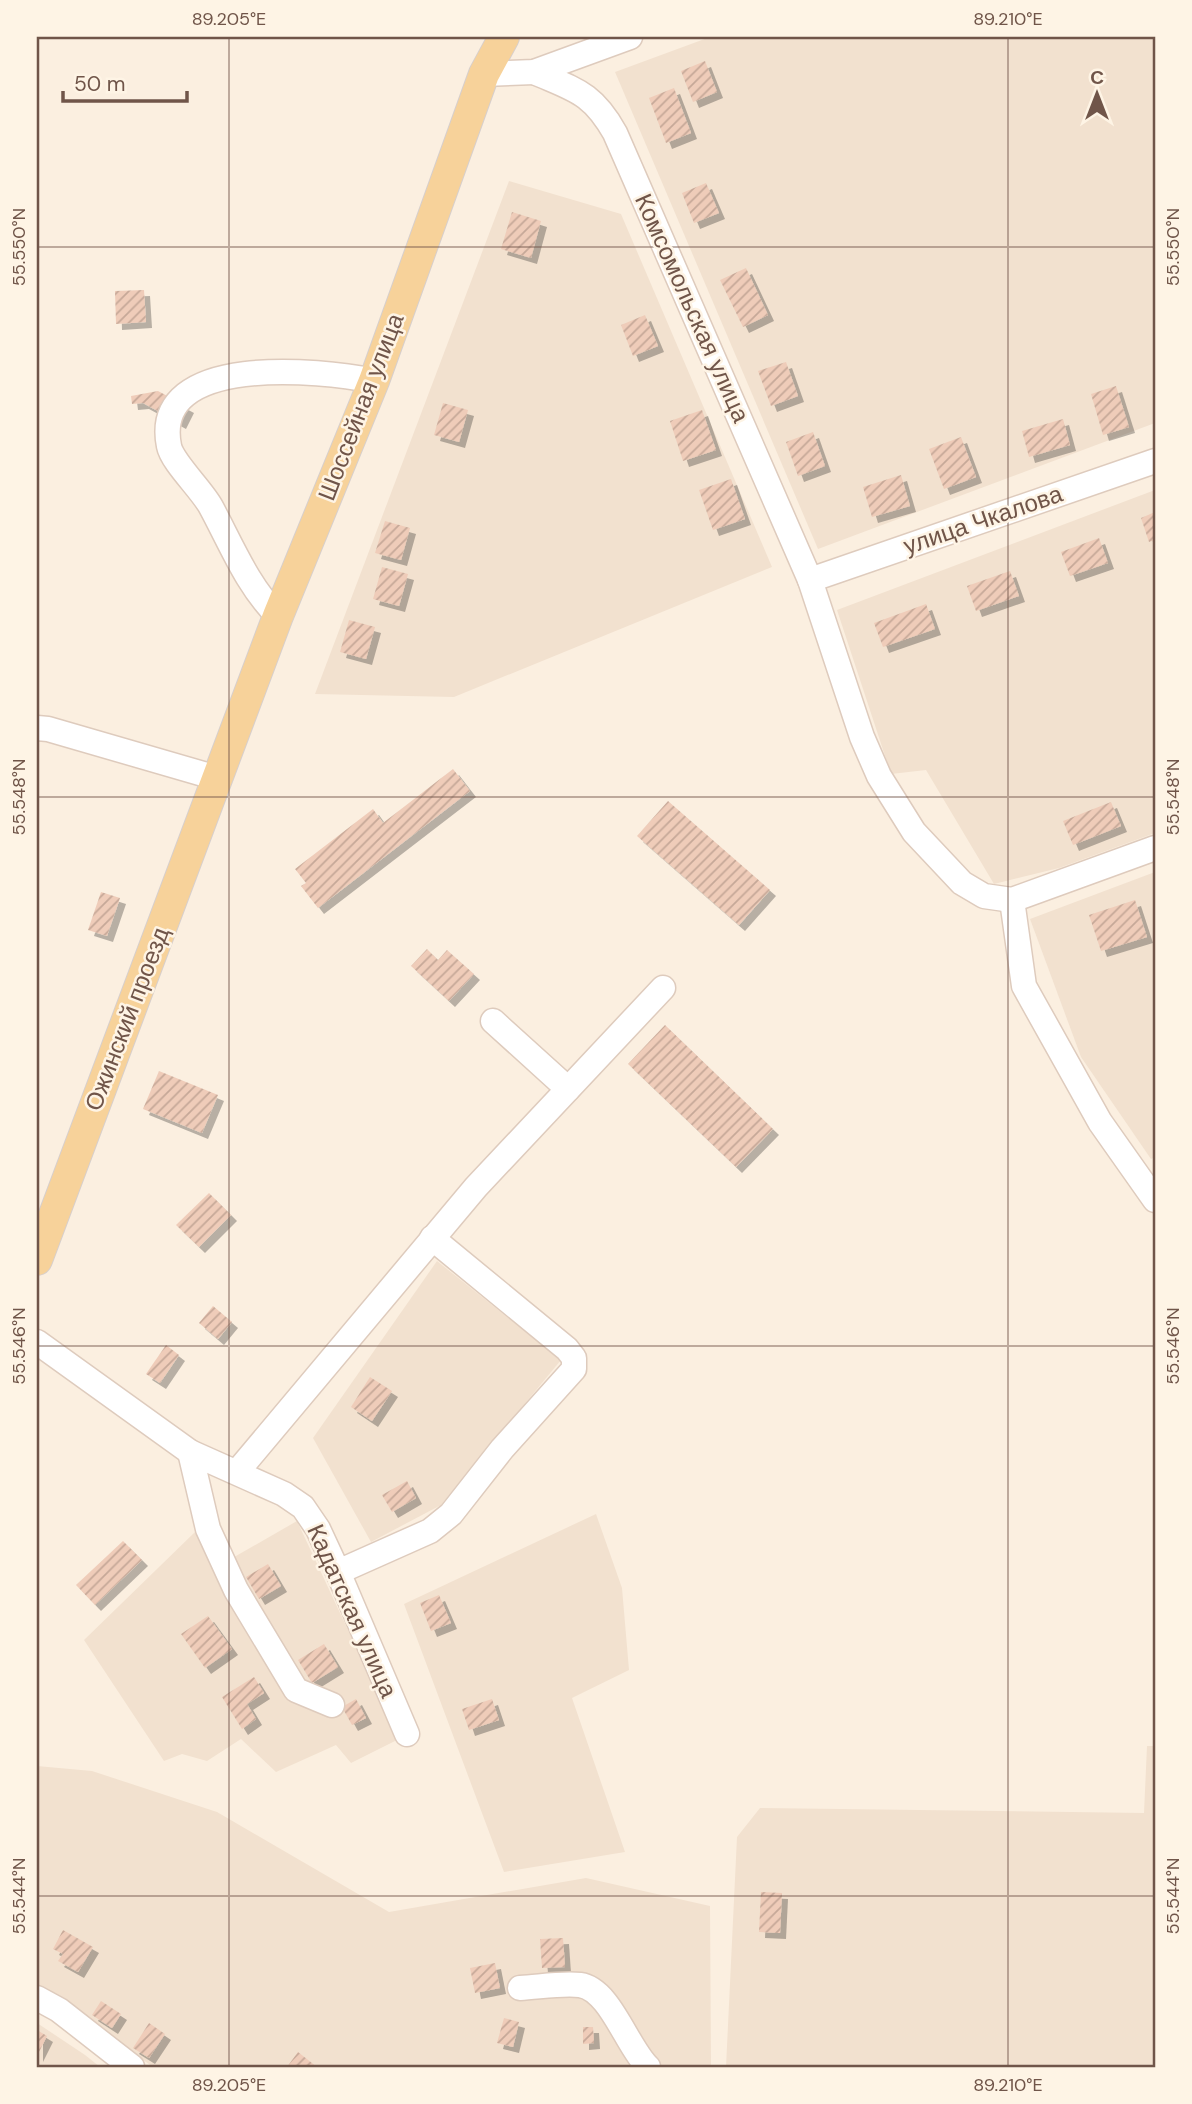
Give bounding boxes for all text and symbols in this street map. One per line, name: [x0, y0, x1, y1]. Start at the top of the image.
text: 89.205°E: [192, 7, 266, 31]
text: 89.210°E: [973, 7, 1043, 31]
scale bar: [63, 60, 187, 104]
north arrow: [1062, 60, 1132, 130]
text: С: [1090, 65, 1104, 90]
text: 50 m: [74, 70, 125, 98]
street label: Комсомольская улица: [628, 189, 757, 428]
text: 55.550°N: [7, 208, 31, 286]
text: 55.550°N: [1161, 208, 1185, 286]
street label: Шоссейная улица: [311, 308, 411, 505]
street label: улица Чкалова: [899, 478, 1067, 561]
text: 55.548°N: [7, 759, 31, 836]
text: 55.548°N: [1161, 759, 1185, 836]
street label: Ожинский проезд: [77, 923, 176, 1115]
text: 55.546°N: [7, 1307, 31, 1385]
text: 55.546°N: [1161, 1307, 1185, 1385]
street label: Кадатская улица: [300, 1519, 405, 1703]
text: 55.544°N: [7, 1858, 31, 1934]
text: 55.544°N: [1161, 1858, 1185, 1934]
text: 89.205°E: [192, 2073, 266, 2097]
text: 89.210°E: [973, 2073, 1043, 2097]

